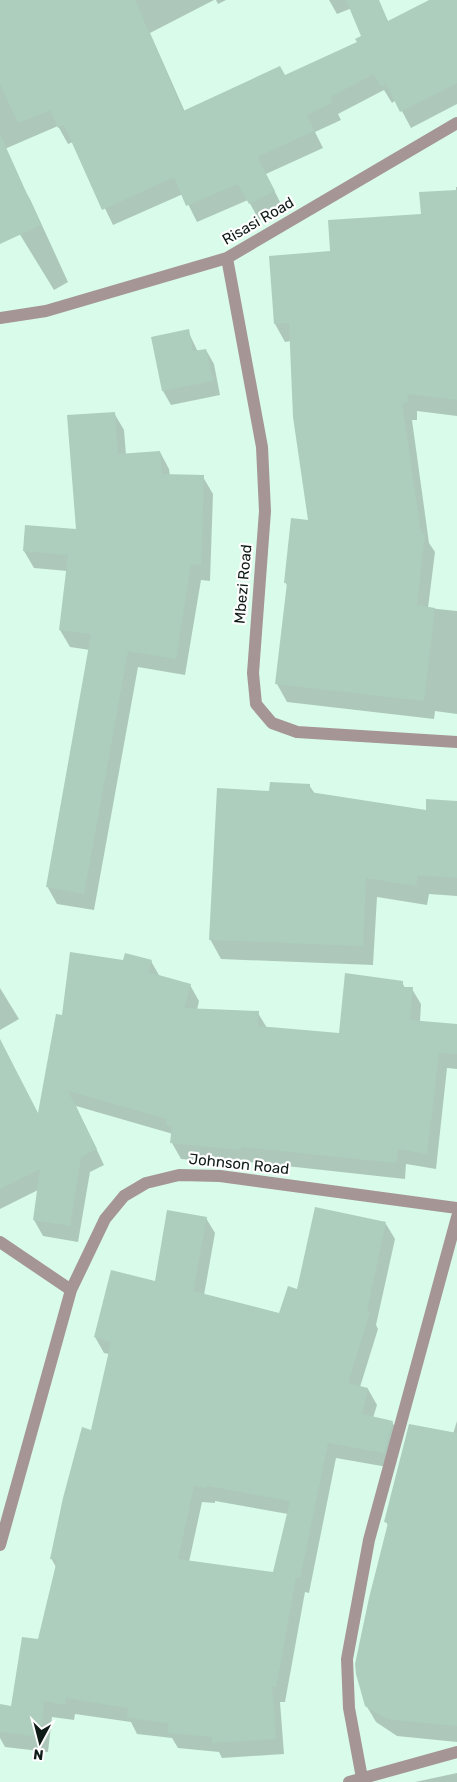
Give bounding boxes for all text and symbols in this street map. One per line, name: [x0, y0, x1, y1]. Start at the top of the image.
street label: Risasi Road: [219, 193, 297, 249]
street label: Mbezi Road: [231, 544, 255, 624]
street label: Johnson Road: [188, 1150, 290, 1178]
north arrow: [15, 1717, 65, 1767]
text: N: [32, 1745, 45, 1763]

